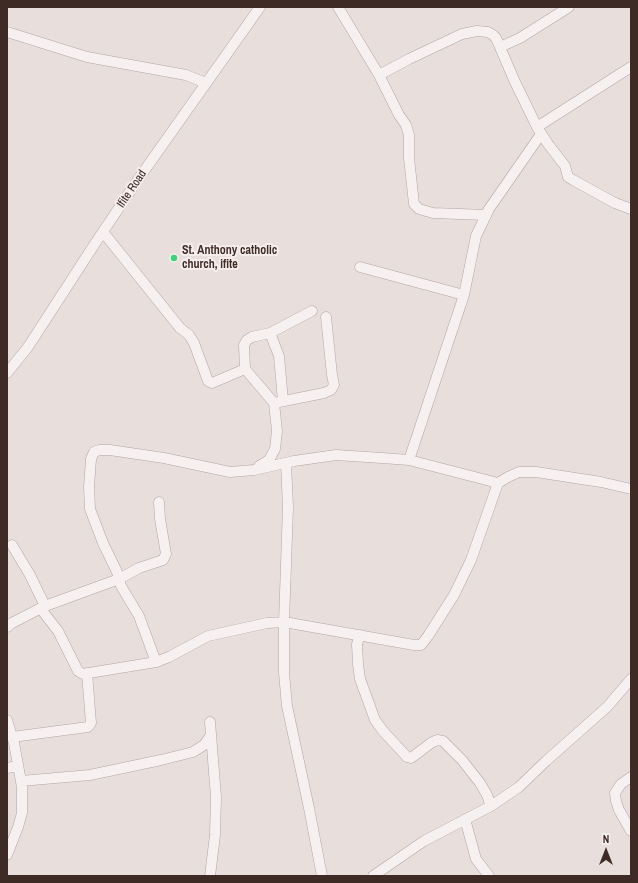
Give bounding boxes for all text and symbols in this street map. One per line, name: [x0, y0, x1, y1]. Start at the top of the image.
street label: Ifite Road: [114, 167, 150, 211]
place label: St. Anthony catholic church, ifite: [182, 244, 277, 272]
marker: St. Anthony catholic church, ifite: [169, 253, 179, 263]
north arrow: [586, 831, 626, 871]
text: N: [603, 832, 609, 846]

